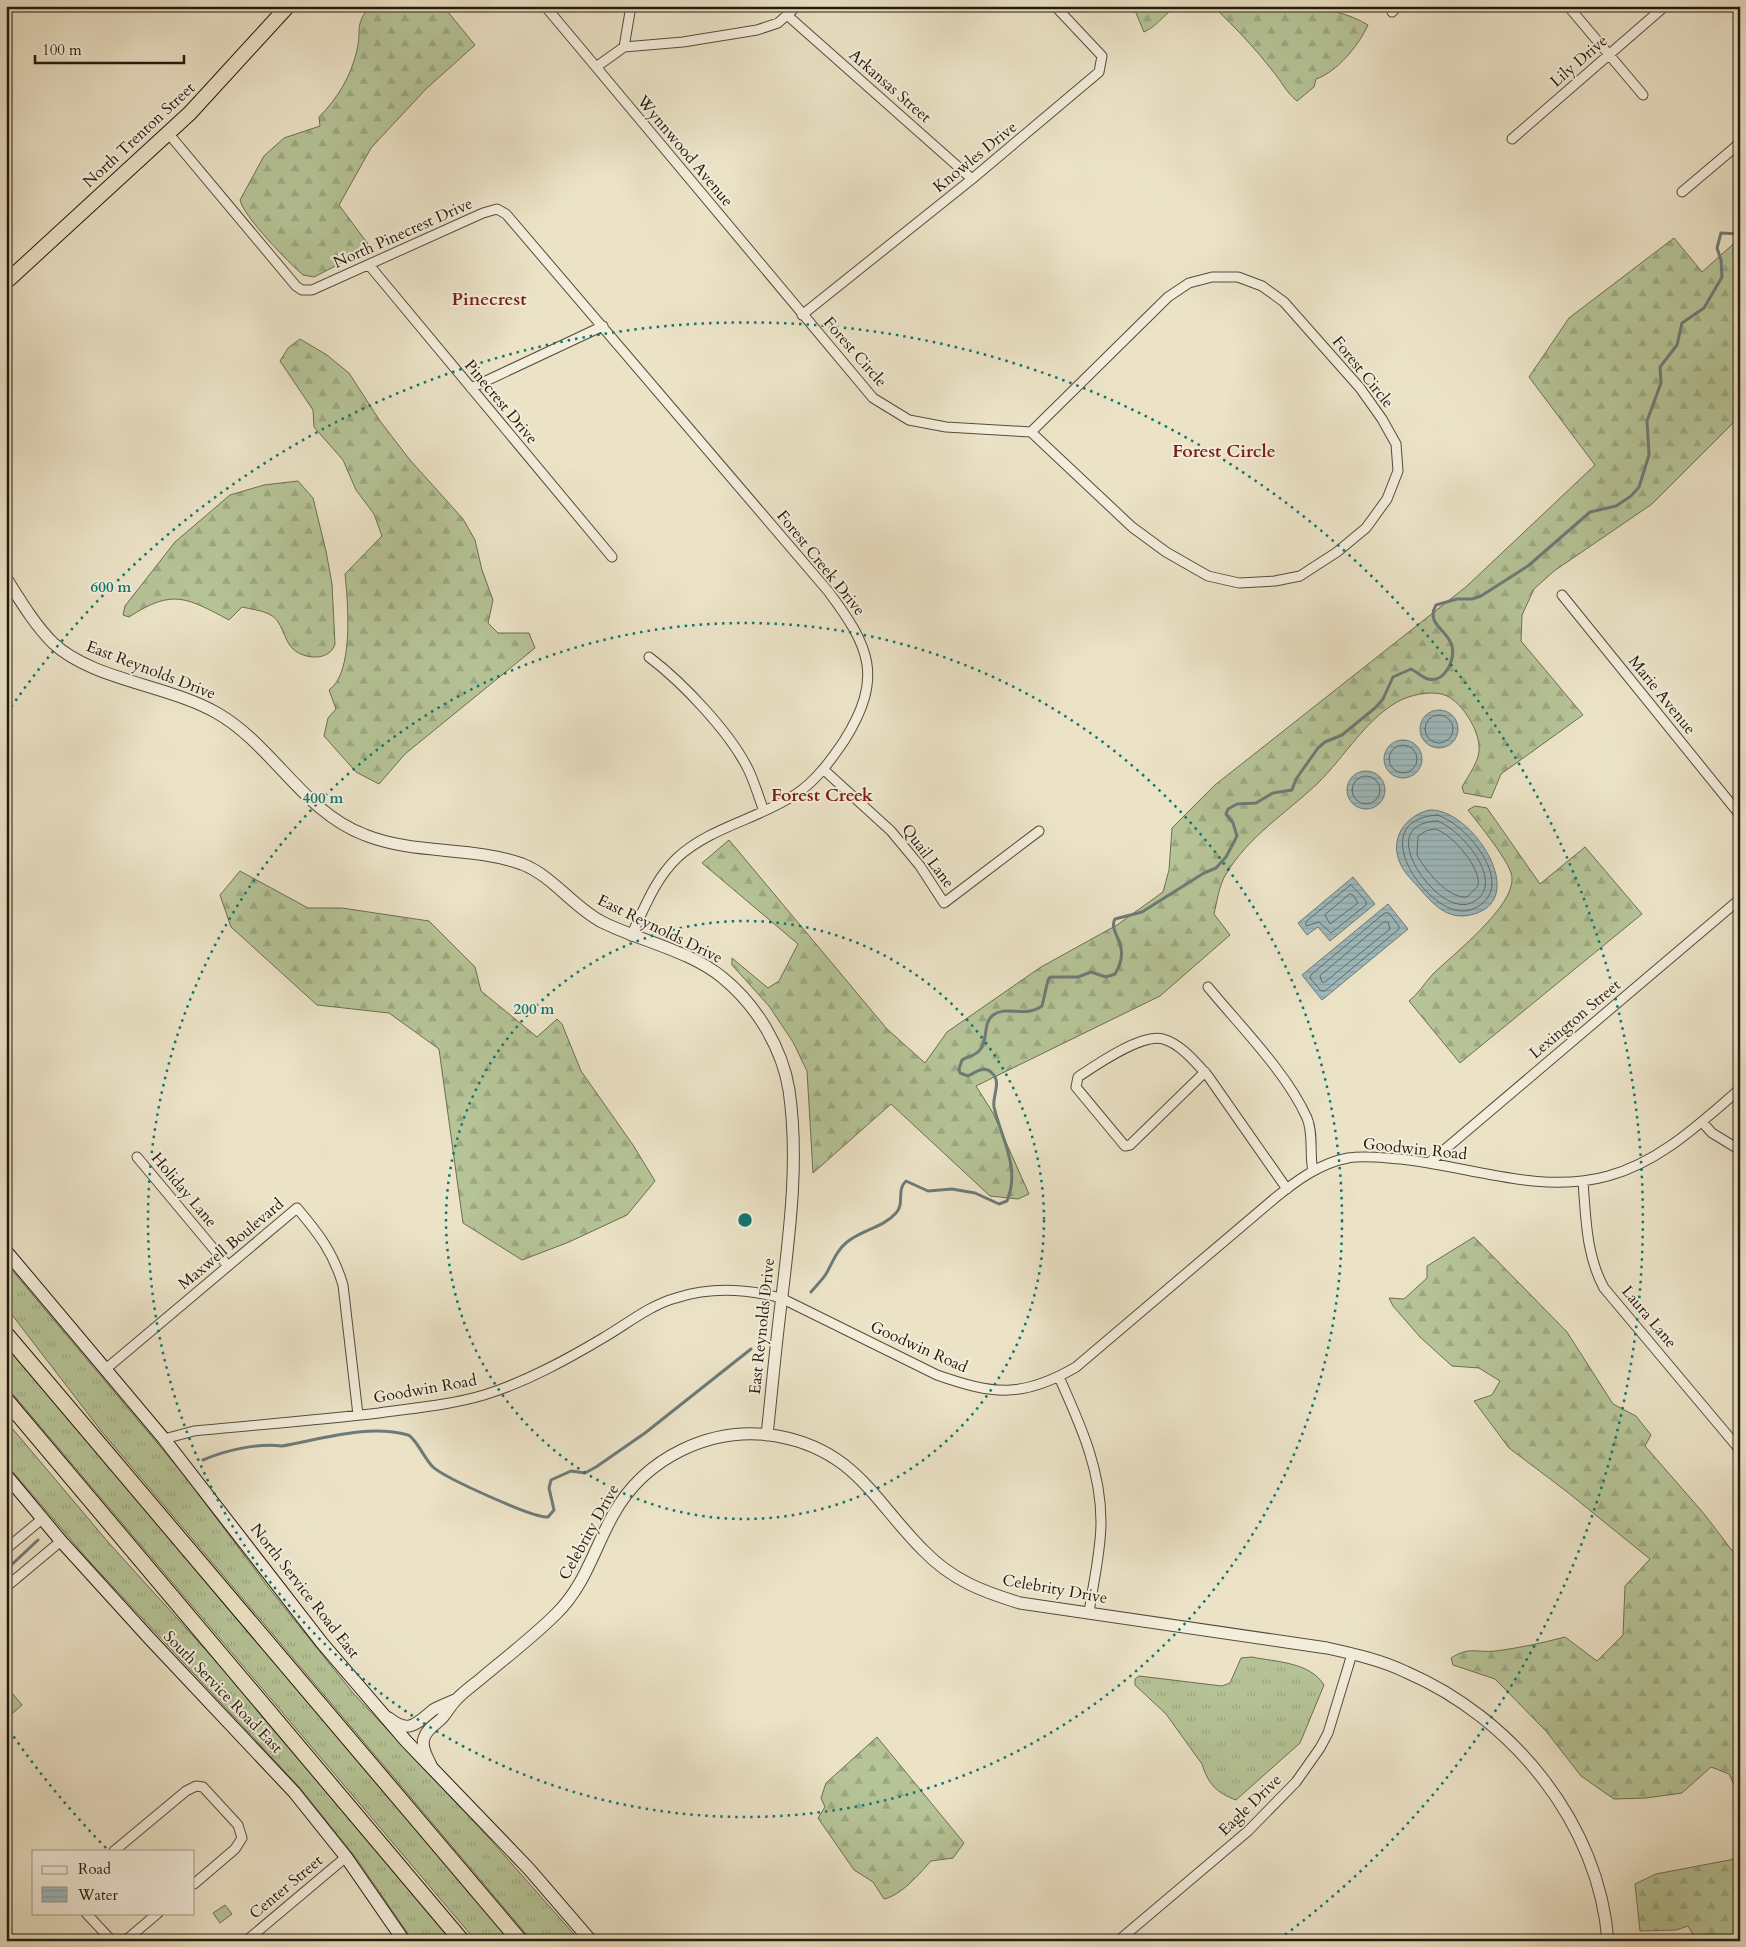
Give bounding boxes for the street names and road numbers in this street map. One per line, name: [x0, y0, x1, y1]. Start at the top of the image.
street label: Lily Drive: [1545, 30, 1613, 92]
street label: Arkansas Street: [844, 44, 936, 128]
street label: North Trenton Street: [78, 77, 200, 193]
street label: Wynnwood Avenue: [631, 90, 738, 211]
street label: Knowles Drive: [928, 116, 1022, 198]
street label: North Pinecrest Drive: [330, 192, 476, 274]
street label: Forest Circle: [818, 312, 892, 392]
street label: Forest Circle: [1327, 331, 1399, 413]
street label: Pinecrest Drive: [459, 355, 543, 449]
street label: Forest Creek Drive: [772, 506, 870, 620]
street label: East Reynolds Drive: [83, 635, 219, 705]
street label: Marie Avenue: [1623, 651, 1701, 739]
street label: Quail Lane: [897, 819, 959, 893]
street label: East Reynolds Drive: [594, 889, 726, 969]
street label: Lexington Street: [1525, 974, 1625, 1064]
street label: Goodwin Road: [1362, 1133, 1469, 1165]
street label: Holiday Lane: [146, 1148, 222, 1232]
street label: Maxwell Boulevard: [174, 1193, 289, 1295]
street label: East Reynolds Drive: [744, 1257, 780, 1395]
street label: Laura Lane: [1616, 1281, 1682, 1353]
street label: Goodwin Road: [867, 1316, 972, 1378]
street label: Goodwin Road: [372, 1369, 479, 1409]
street label: Celebrity Drive: [554, 1480, 624, 1584]
street label: North Service Road East: [245, 1519, 365, 1663]
street label: Celebrity Drive: [1001, 1569, 1109, 1609]
street label: South Service Road East: [159, 1626, 287, 1758]
street label: Eagle Drive: [1214, 1769, 1286, 1841]
street label: Center Street: [245, 1850, 327, 1924]

